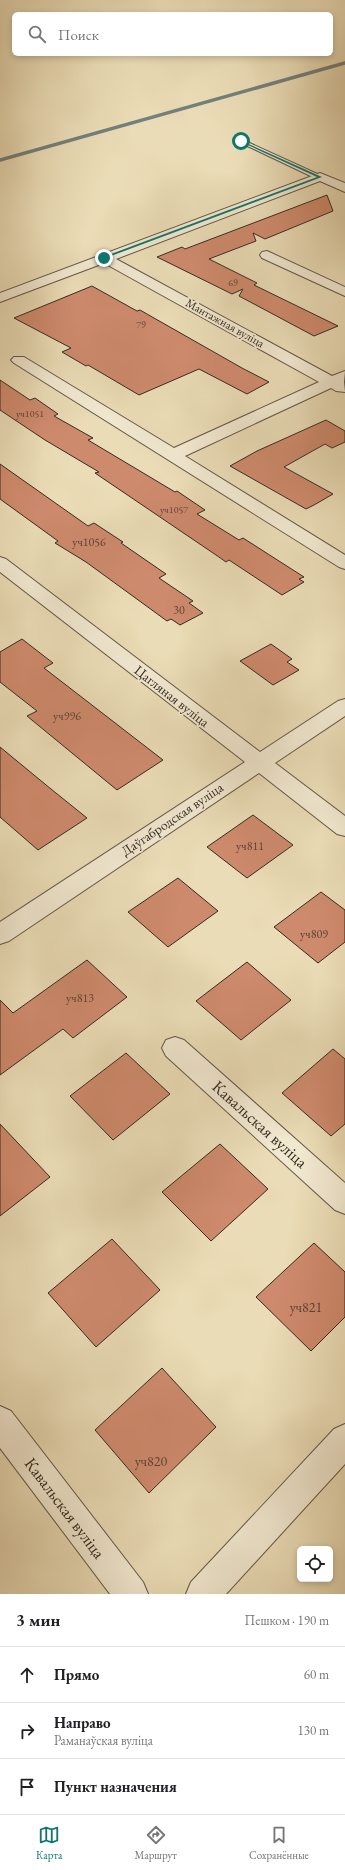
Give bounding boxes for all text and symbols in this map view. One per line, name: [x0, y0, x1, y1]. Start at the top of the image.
search box: [12, 12, 333, 56]
icon: search: [26, 23, 48, 45]
text: Поиск: [58, 25, 99, 44]
route start: [232, 132, 250, 150]
route end: [95, 249, 113, 267]
house number: 69: [228, 276, 238, 289]
street label: Мантажная вуліца: [183, 295, 267, 351]
house number: 79: [136, 318, 146, 331]
house number: уч1051: [16, 407, 44, 420]
house number: уч1057: [160, 503, 188, 516]
house number: уч1056: [72, 534, 106, 550]
house number: 30: [173, 602, 185, 618]
street label: Цагляная вуліца: [131, 661, 214, 731]
house number: уч996: [53, 708, 81, 724]
street label: Даўгабродская вуліца: [117, 778, 227, 860]
house number: уч811: [236, 838, 264, 854]
house number: уч809: [300, 926, 328, 942]
house number: уч813: [66, 990, 94, 1006]
street label: Кавальская вуліца: [208, 1075, 313, 1173]
house number: уч821: [290, 1298, 322, 1316]
house number: уч820: [135, 1452, 168, 1470]
street label: Кавальская вуліца: [20, 1453, 110, 1563]
map controls: [297, 1546, 333, 1582]
button: locate: [297, 1546, 333, 1582]
text: 3 мин: [16, 1609, 60, 1631]
text: Пешком · 190 m: [245, 1612, 329, 1629]
icon: ahead: [16, 1664, 38, 1686]
text: Прямо: [54, 1665, 99, 1684]
text: 60 m: [304, 1666, 329, 1683]
text: Направо: [54, 1713, 111, 1732]
icon: right: [16, 1720, 38, 1742]
text: 130 m: [298, 1722, 329, 1739]
text: Раманаўская вуліца: [54, 1732, 153, 1749]
icon: arrive: [16, 1776, 38, 1798]
text: Пункт назначения: [54, 1777, 177, 1796]
tab: Карта: [36, 1824, 62, 1862]
tab: Маршрут: [135, 1824, 177, 1862]
tab: Сохранённые: [249, 1824, 309, 1862]

